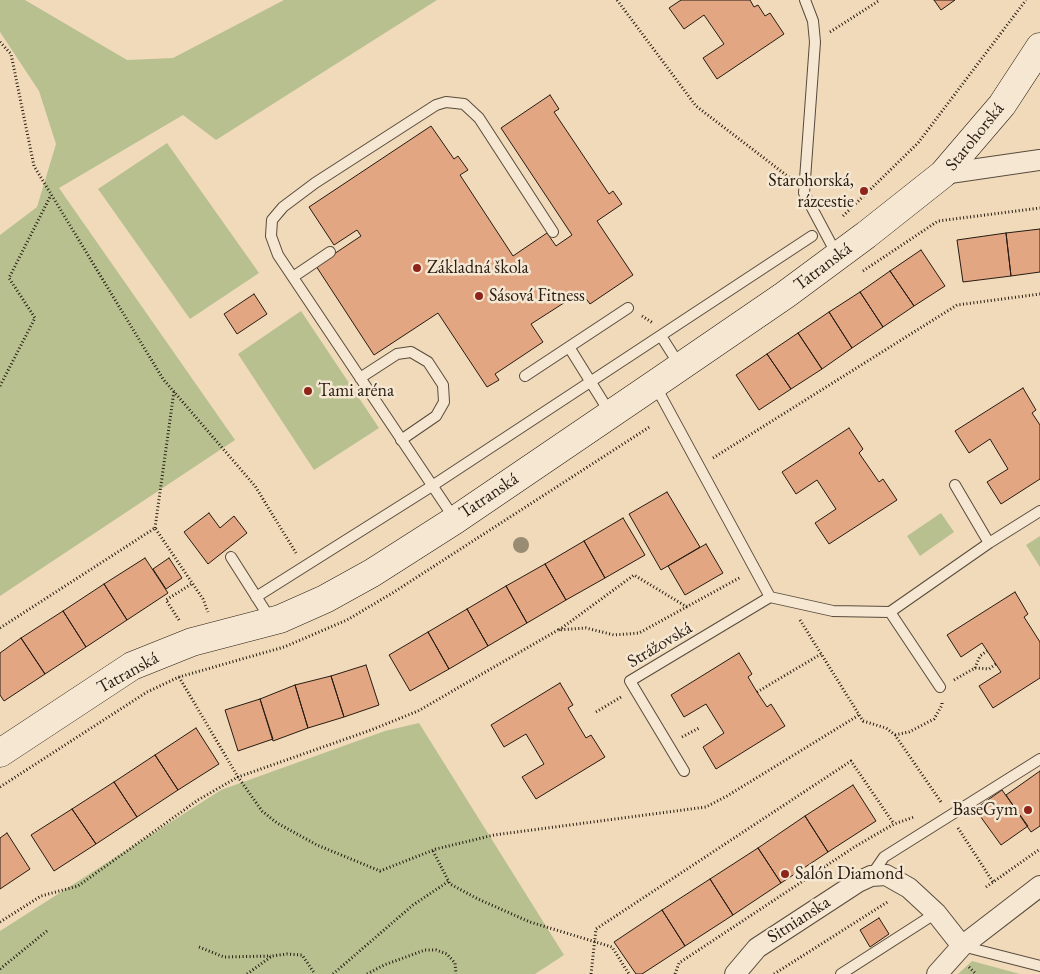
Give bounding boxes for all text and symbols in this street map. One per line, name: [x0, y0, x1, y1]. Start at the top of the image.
street label: Starohorská: [941, 99, 1009, 175]
place label: Starohorská, rázcestie: [768, 170, 854, 212]
marker: Starohorská, rázcestie: [858, 185, 870, 197]
street label: Tatranská: [790, 238, 856, 296]
place label: Základná škola: [427, 257, 529, 279]
marker: Základná škola: [411, 262, 423, 274]
place label: Sásová Fitness: [489, 285, 585, 307]
marker: Sásová Fitness: [473, 290, 485, 302]
place label: Tami aréna: [318, 380, 394, 402]
marker: Tami aréna: [302, 385, 314, 397]
street label: Tatranská: [455, 468, 523, 524]
street label: Strážovská: [624, 617, 696, 673]
street label: Tatranská: [93, 647, 163, 699]
place label: BaseGym: [952, 799, 1018, 821]
marker: BaseGym: [1022, 804, 1034, 816]
place label: Salón Diamond: [795, 863, 904, 885]
marker: Salón Diamond: [779, 868, 791, 880]
street label: Sitnianska: [764, 892, 834, 948]

